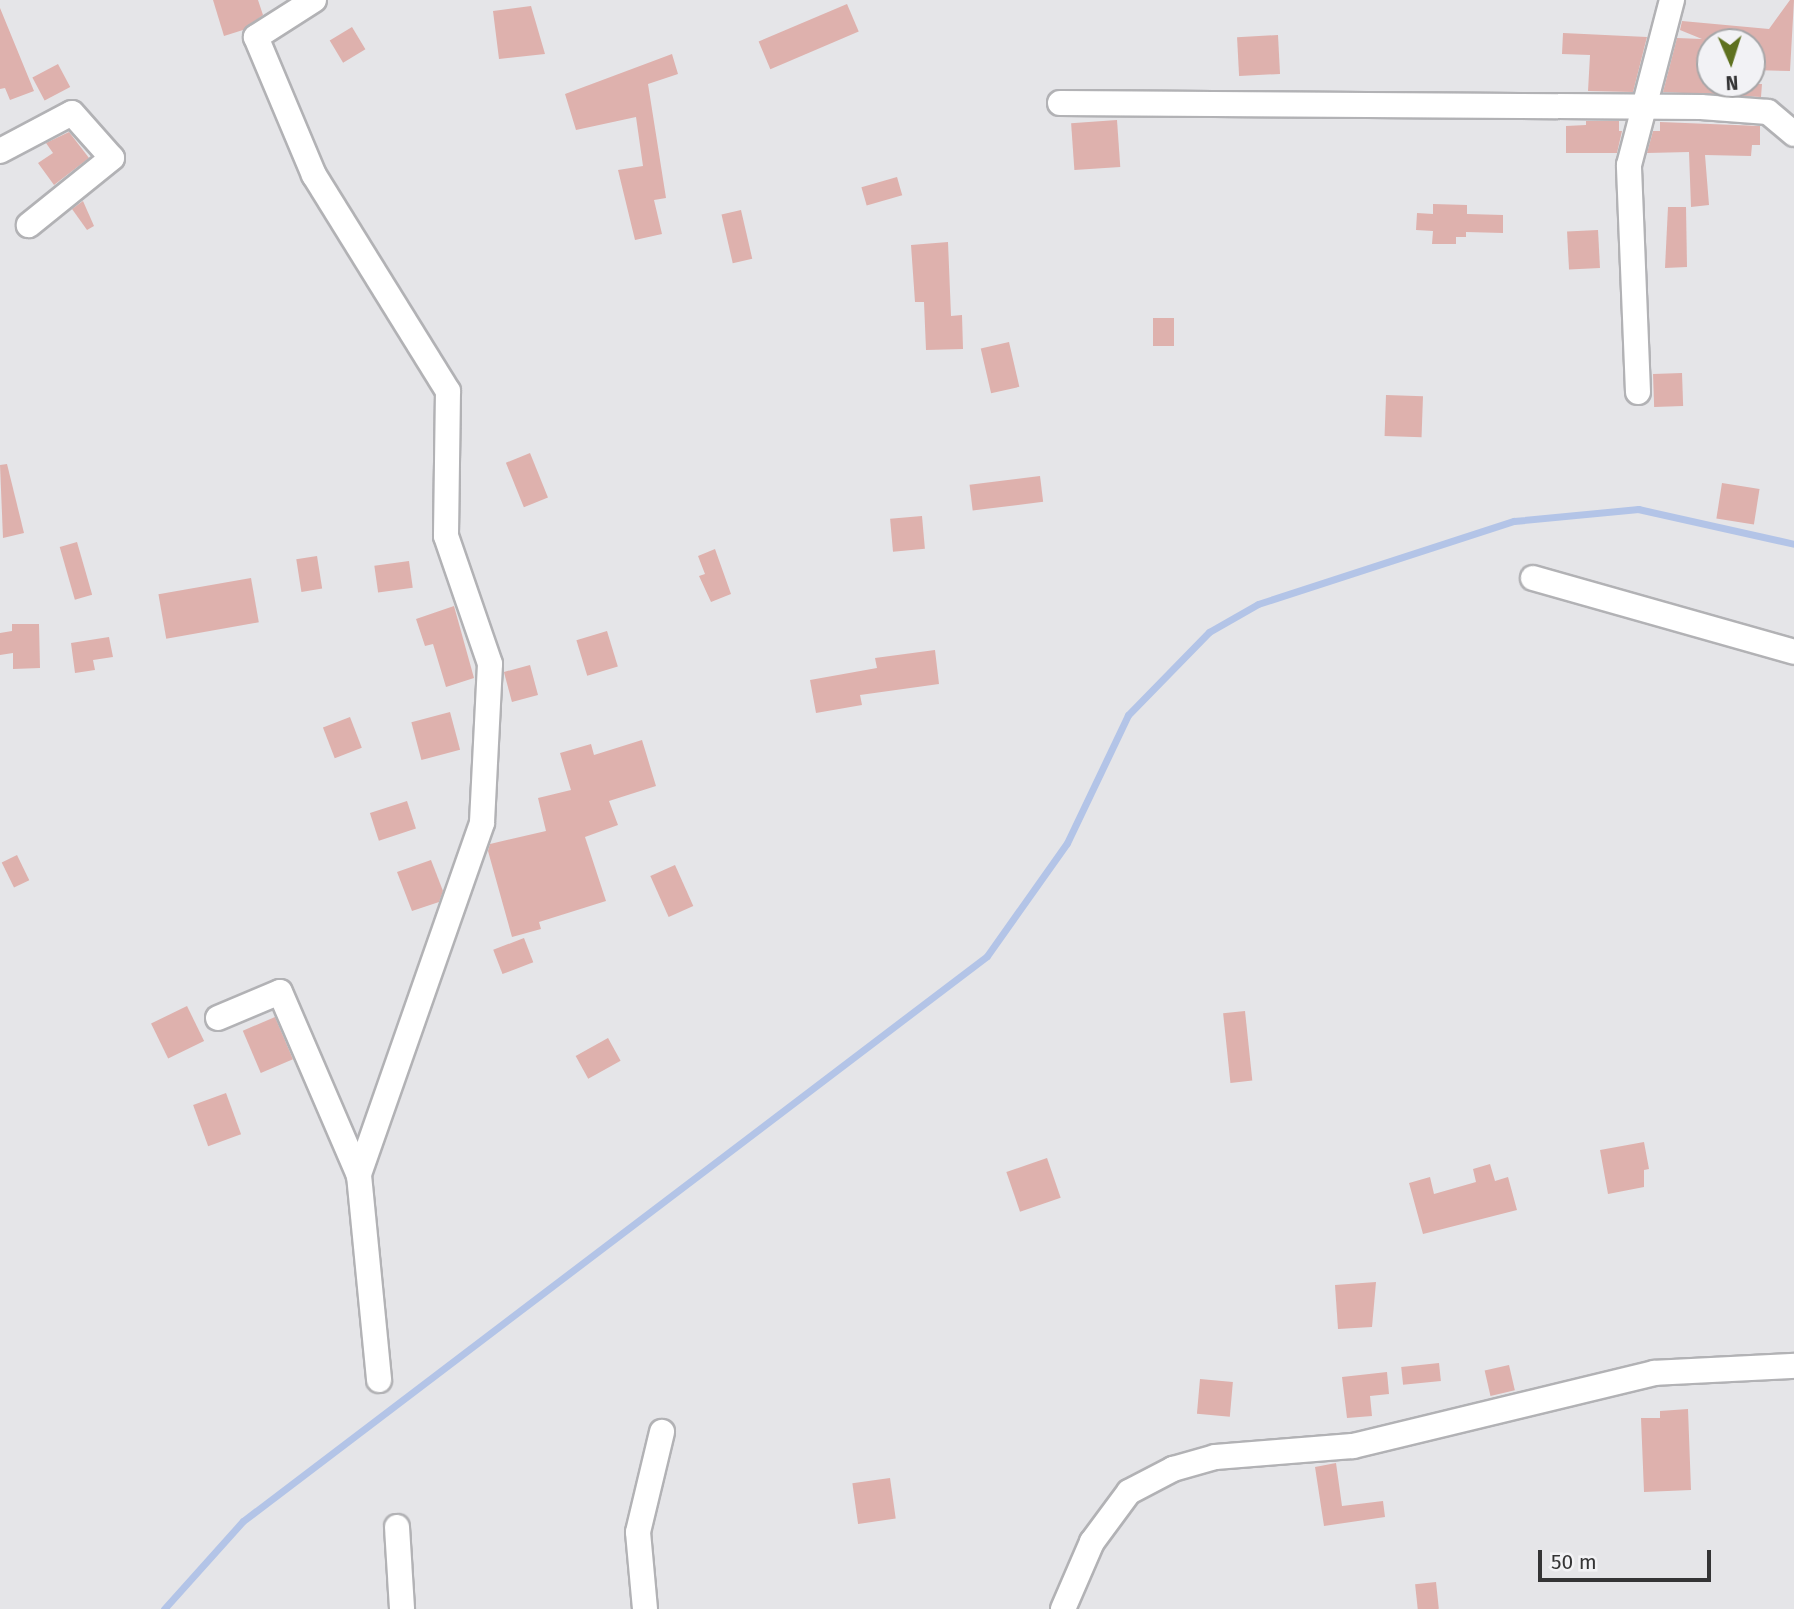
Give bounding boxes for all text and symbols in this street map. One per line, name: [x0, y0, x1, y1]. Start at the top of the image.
north arrow: [1696, 28, 1766, 98]
text: N: [1725, 71, 1739, 94]
scale bar: [1542, 1536, 1715, 1580]
text: 50 m: [1551, 1549, 1597, 1575]

